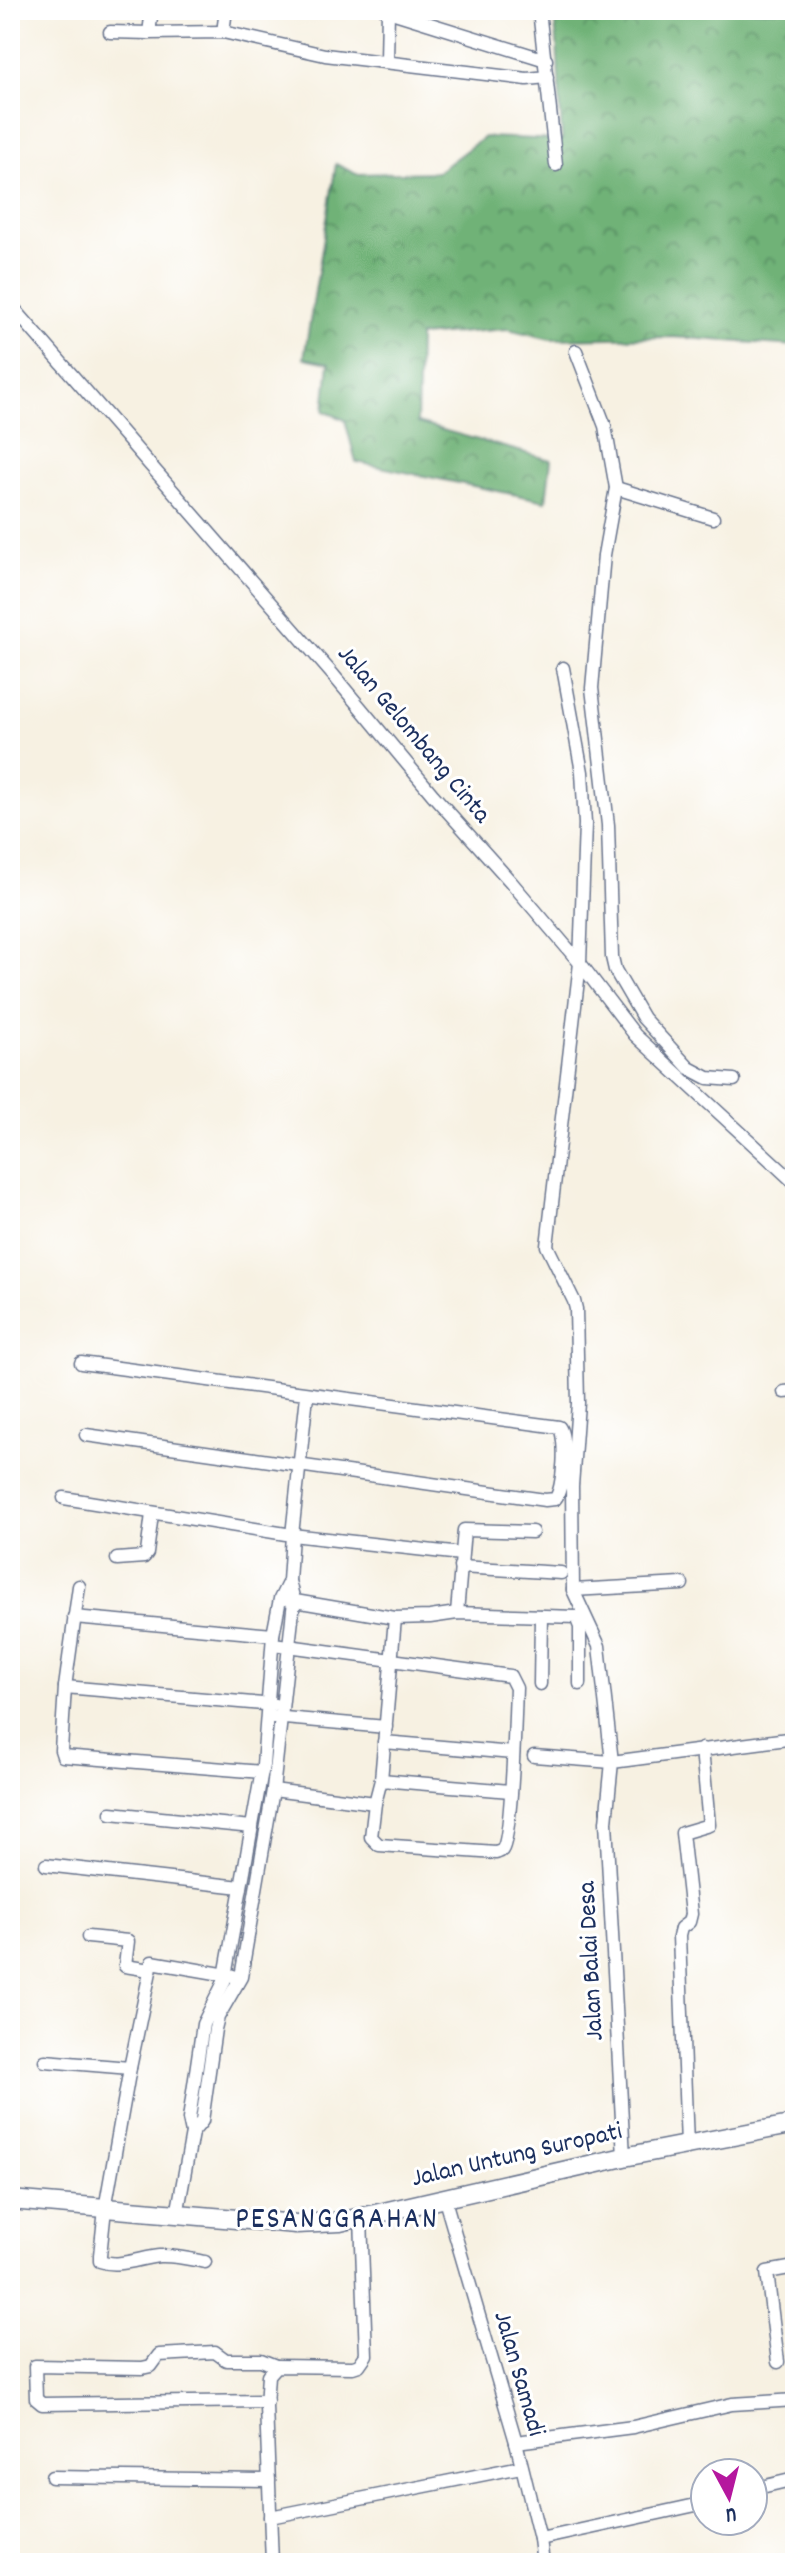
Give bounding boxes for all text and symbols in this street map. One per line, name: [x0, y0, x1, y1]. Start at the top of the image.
street label: Jalan Gelombang Cinta: [327, 638, 499, 833]
street label: Jalan Balai Desa: [569, 1880, 615, 2042]
street label: Jalan Untung Suropati: [408, 2114, 626, 2198]
district label: PESANGGRAHAN: [235, 2200, 439, 2243]
street label: Jalan Samadi: [482, 2307, 554, 2441]
north arrow: [689, 2457, 769, 2537]
text: U: [724, 2497, 738, 2529]

